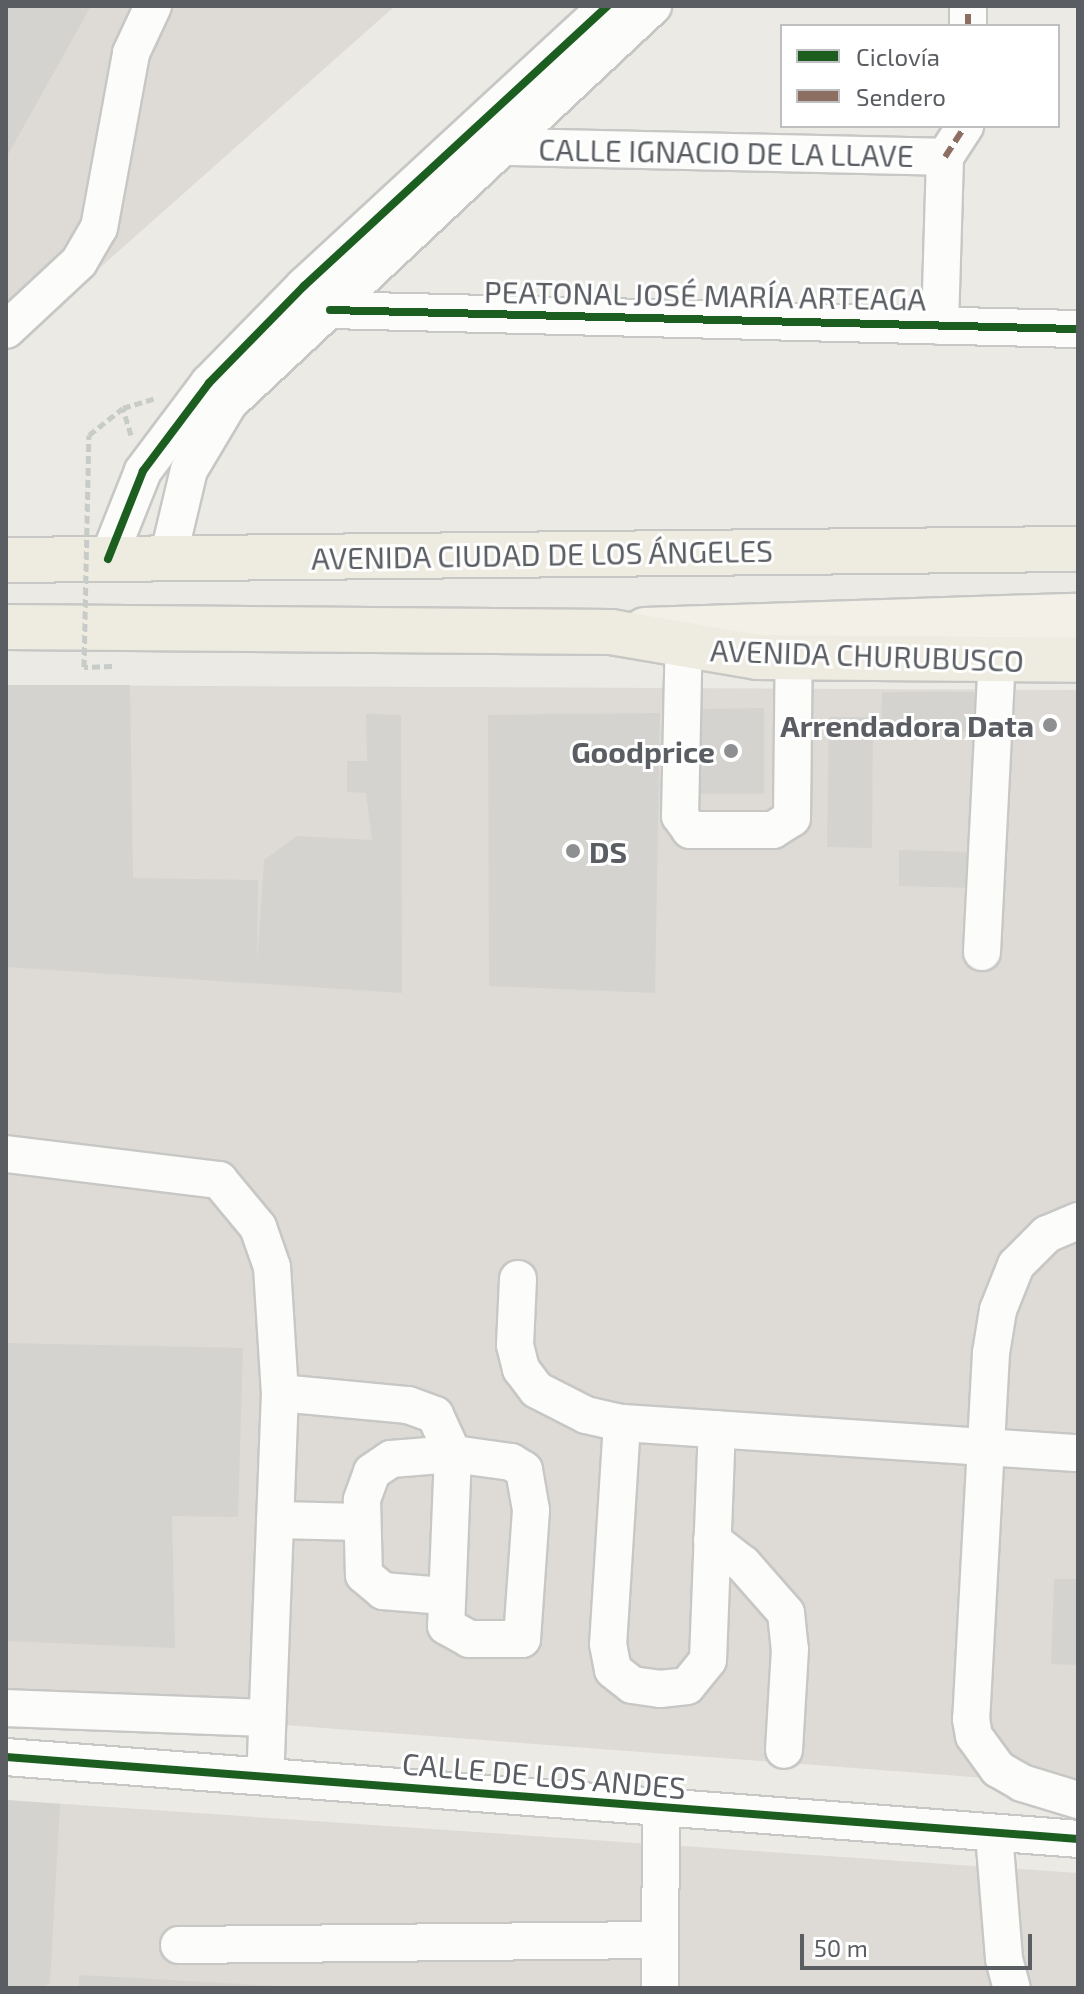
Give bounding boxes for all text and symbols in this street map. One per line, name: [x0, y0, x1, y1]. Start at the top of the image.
legend: [780, 24, 1060, 128]
text: Ciclovía: [856, 42, 940, 71]
text: Sendero: [856, 82, 946, 111]
street label: CALLE IGNACIO DE LA LLAVE: [538, 131, 914, 173]
street label: PEATONAL JOSÉ MARÍA ARTEAGA: [482, 273, 928, 317]
street label: AVENIDA CIUDAD DE LOS ÁNGELES: [310, 532, 774, 576]
street label: AVENIDA CHURUBUSCO: [709, 632, 1025, 678]
place label: Arrendadora Data: [780, 707, 1034, 743]
marker: Arrendadora Data: [1041, 716, 1059, 734]
place label: Goodprice: [571, 733, 715, 769]
marker: Goodprice: [722, 742, 740, 760]
place label: DS: [589, 833, 627, 869]
marker: DS: [564, 842, 582, 860]
street label: CALLE DE LOS ANDES: [400, 1745, 688, 1805]
scale bar: [804, 1918, 1036, 1968]
text: 50 m: [814, 1933, 868, 1962]

